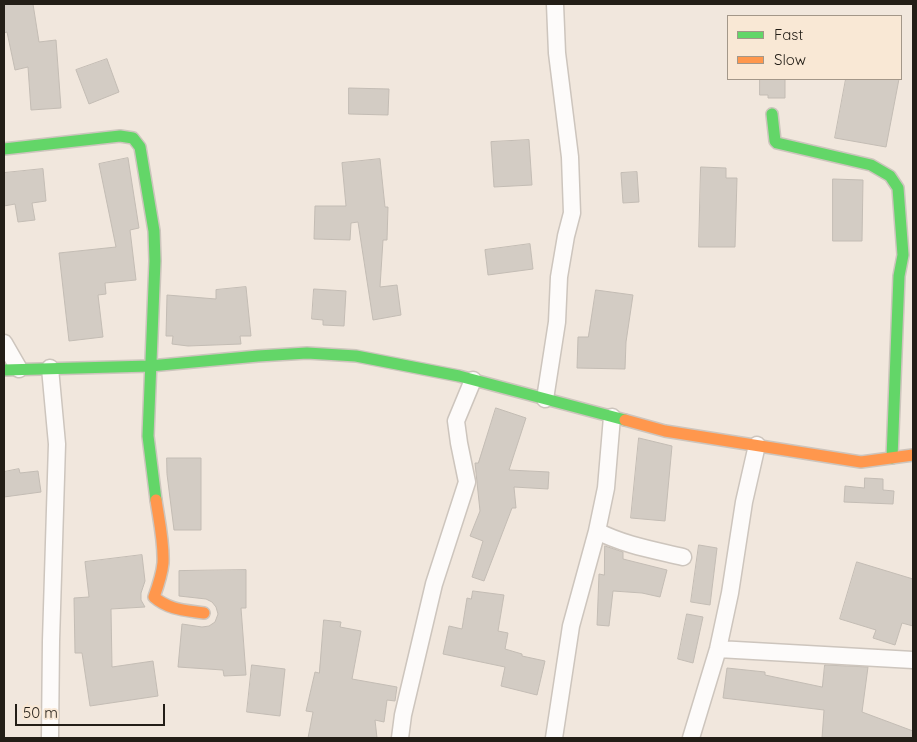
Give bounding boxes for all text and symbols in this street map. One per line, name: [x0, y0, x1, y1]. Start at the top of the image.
legend: [727, 15, 902, 80]
text: Fast: [774, 25, 803, 44]
text: Slow: [774, 50, 806, 69]
scale bar: [18, 694, 168, 726]
text: 50 m: [23, 703, 58, 722]

